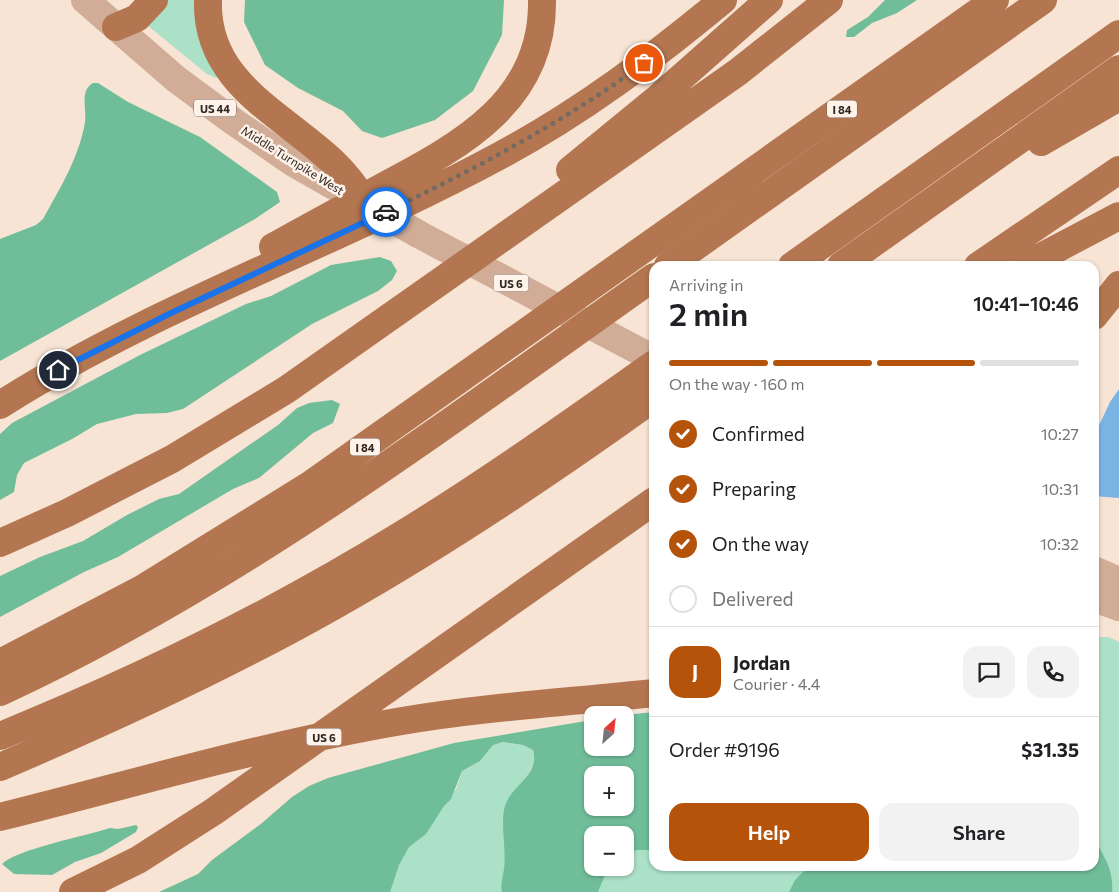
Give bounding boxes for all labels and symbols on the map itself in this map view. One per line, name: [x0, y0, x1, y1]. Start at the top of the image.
pin: [623, 42, 665, 84]
road number: US 44: [194, 100, 236, 116]
road number: I 84: [827, 100, 857, 118]
street label: Middle Turnpike West: [239, 123, 347, 197]
courier: [361, 187, 411, 237]
road number: US 6: [494, 274, 528, 292]
pin: [37, 349, 79, 391]
road number: I 84: [350, 438, 380, 456]
north arrow: [584, 706, 634, 756]
road number: US 6: [306, 729, 342, 746]

